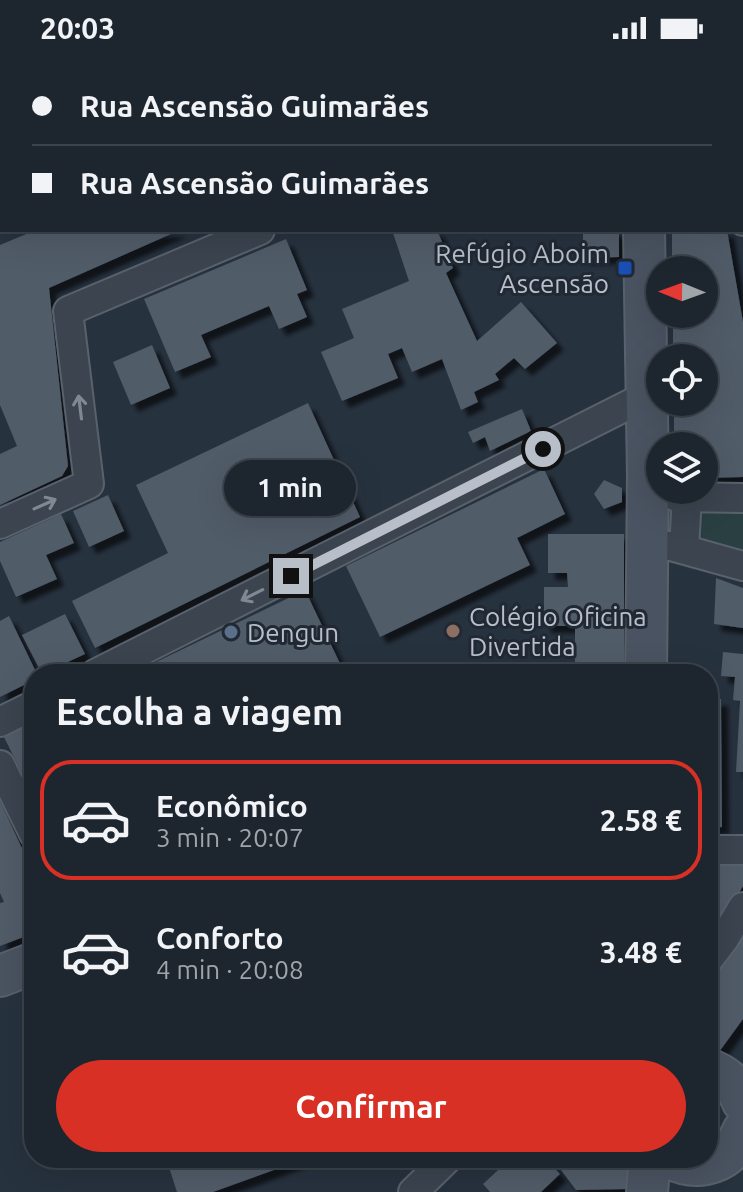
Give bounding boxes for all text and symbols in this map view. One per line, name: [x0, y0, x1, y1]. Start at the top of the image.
text: 20:03: [40, 11, 115, 45]
text: Rua Ascensão Guimarães: [80, 89, 429, 123]
text: Rua Ascensão Guimarães: [80, 166, 429, 200]
place label: Refúgio Aboim Ascensão: [435, 239, 609, 298]
north arrow: [646, 256, 718, 328]
map controls: [646, 256, 718, 504]
marker: Refúgio Aboim Ascensão: [616, 259, 634, 277]
button: locate: [646, 344, 718, 416]
one-way arrow: [72, 394, 87, 420]
route start: [525, 431, 561, 467]
button: layers: [646, 432, 718, 504]
callout: 1 min: [225, 460, 357, 516]
text: 1 min: [257, 473, 323, 502]
one-way arrow: [32, 496, 56, 511]
route end: [273, 558, 309, 594]
one-way arrow: [240, 588, 264, 604]
place label: Colégio Oficina Divertida: [469, 602, 647, 661]
place label: Dengun: [247, 618, 339, 647]
marker: Colégio Oficina Divertida: [444, 622, 462, 640]
marker: Dengun: [222, 623, 240, 641]
text: Escolha a viagem: [56, 691, 343, 732]
icon: car: [60, 784, 132, 856]
text: Econômico: [156, 789, 308, 823]
text: 2.58 €: [600, 803, 682, 837]
text: 3 min · 20:07: [156, 823, 304, 852]
icon: car: [60, 916, 132, 988]
text: Conforto: [156, 921, 284, 955]
text: 3.48 €: [600, 935, 682, 969]
text: 4 min · 20:08: [156, 955, 304, 984]
button: Confirmar: [56, 1060, 686, 1152]

